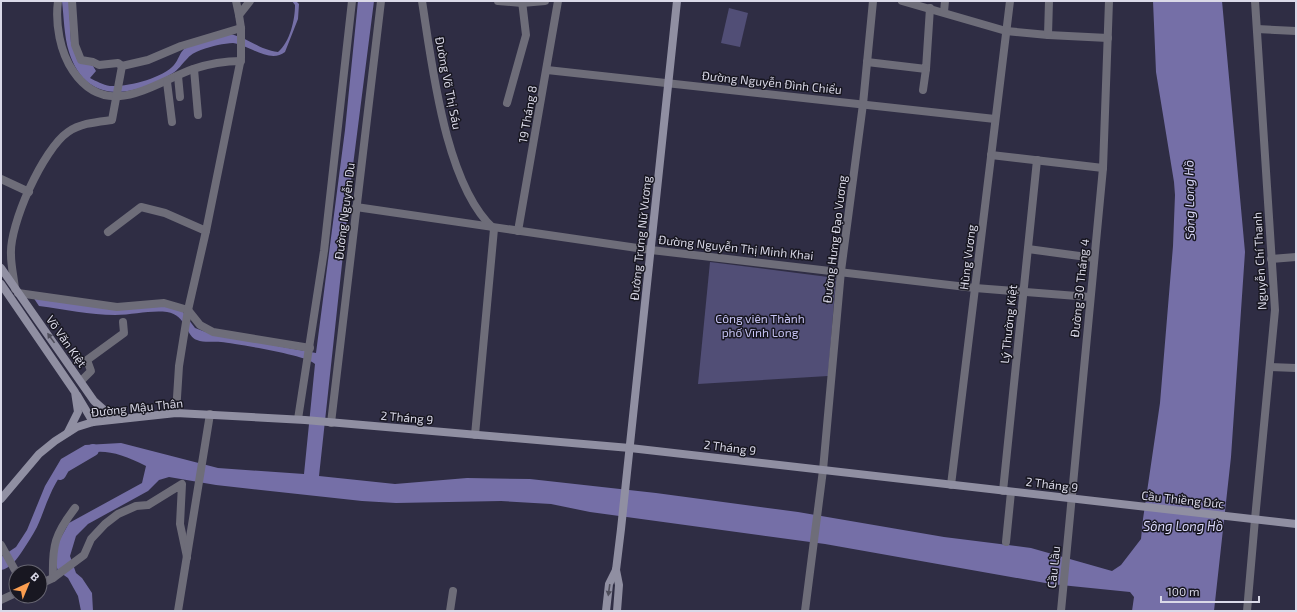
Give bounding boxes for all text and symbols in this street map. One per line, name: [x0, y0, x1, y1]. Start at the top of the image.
street label: Đường Võ Thị Sáu: [432, 36, 465, 131]
street label: Đường Nguyễn Đình Chiểu: [701, 68, 843, 96]
street label: 19 Tháng 8: [515, 84, 539, 144]
water label: Sông Long Hồ: [1180, 160, 1198, 240]
street label: Đường Nguyễn Du: [331, 162, 357, 260]
street label: Đường Hưng Đạo Vương: [819, 174, 850, 304]
street label: Đường Trưng Nữ Vương: [626, 175, 654, 301]
street label: Nguyễn Chí Thanh: [1249, 212, 1269, 310]
street label: Hùng Vương: [956, 223, 978, 290]
street label: Đường Nguyễn Thị Minh Khai: [658, 232, 814, 263]
street label: Đường 30 Tháng 4: [1067, 238, 1091, 338]
street label: Lý Thường Kiệt: [997, 283, 1020, 364]
park label: Công viên Thành phố Vĩnh Long: [715, 311, 805, 339]
street label: Võ Văn Kiệt: [43, 312, 90, 371]
one-way arrow: [47, 333, 55, 343]
street label: Đường Mậu Thân: [90, 395, 184, 420]
street label: 2 Tháng 9: [380, 408, 434, 426]
street label: 2 Tháng 9: [703, 437, 757, 457]
street label: 2 Tháng 9: [1025, 474, 1079, 494]
street label: Cầu Thiềng Đức: [1141, 488, 1225, 510]
water label: Sông Long Hồ: [1143, 518, 1223, 534]
street label: Cầu Lầu: [1044, 545, 1062, 589]
north arrow: [8, 564, 48, 604]
text: B: [28, 569, 42, 584]
scale bar: [1161, 578, 1259, 604]
one-way arrow: [606, 584, 612, 596]
text: 100 m: [1167, 584, 1199, 598]

